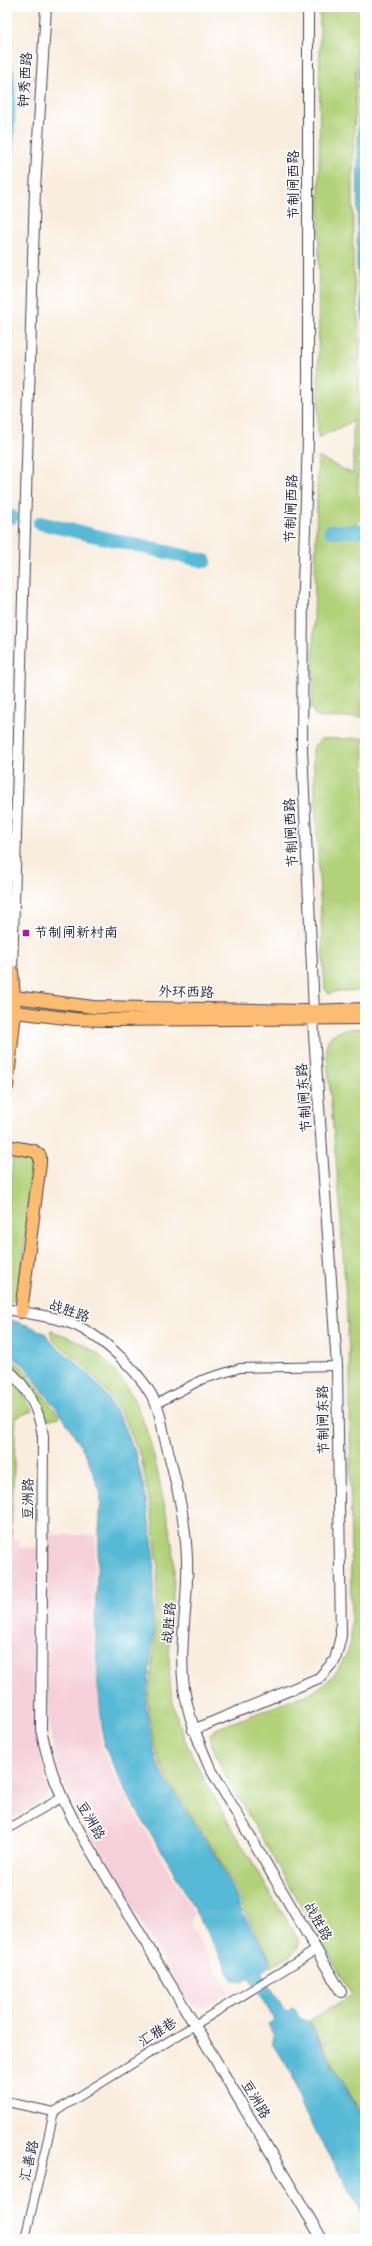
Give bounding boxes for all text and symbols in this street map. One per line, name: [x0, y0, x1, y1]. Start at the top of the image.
street label: 钟秀西路: [14, 51, 38, 109]
street label: 节制闸西路: [284, 150, 305, 220]
street label: 节制闸西路: [280, 474, 304, 544]
street label: 节制闸西路: [280, 797, 304, 869]
place label: 节制闸新村南: [34, 923, 118, 944]
marker: 节制闸新村南: [21, 928, 31, 938]
street label: 外环西路: [158, 982, 214, 1004]
street label: 节制闸东路: [292, 1062, 318, 1134]
street label: 战胜路: [46, 1295, 92, 1329]
street label: 节制闸东路: [313, 1385, 335, 1455]
street label: 豆洲路: [18, 1478, 40, 1520]
street label: 战胜路: [158, 1601, 182, 1645]
street label: 豆洲路: [70, 1798, 110, 1844]
street label: 战胜路: [297, 1899, 337, 1945]
street label: 汇雅巷: [135, 2012, 182, 2053]
street label: 豆洲路: [235, 2077, 275, 2123]
street label: 汇善路: [15, 2138, 45, 2184]

